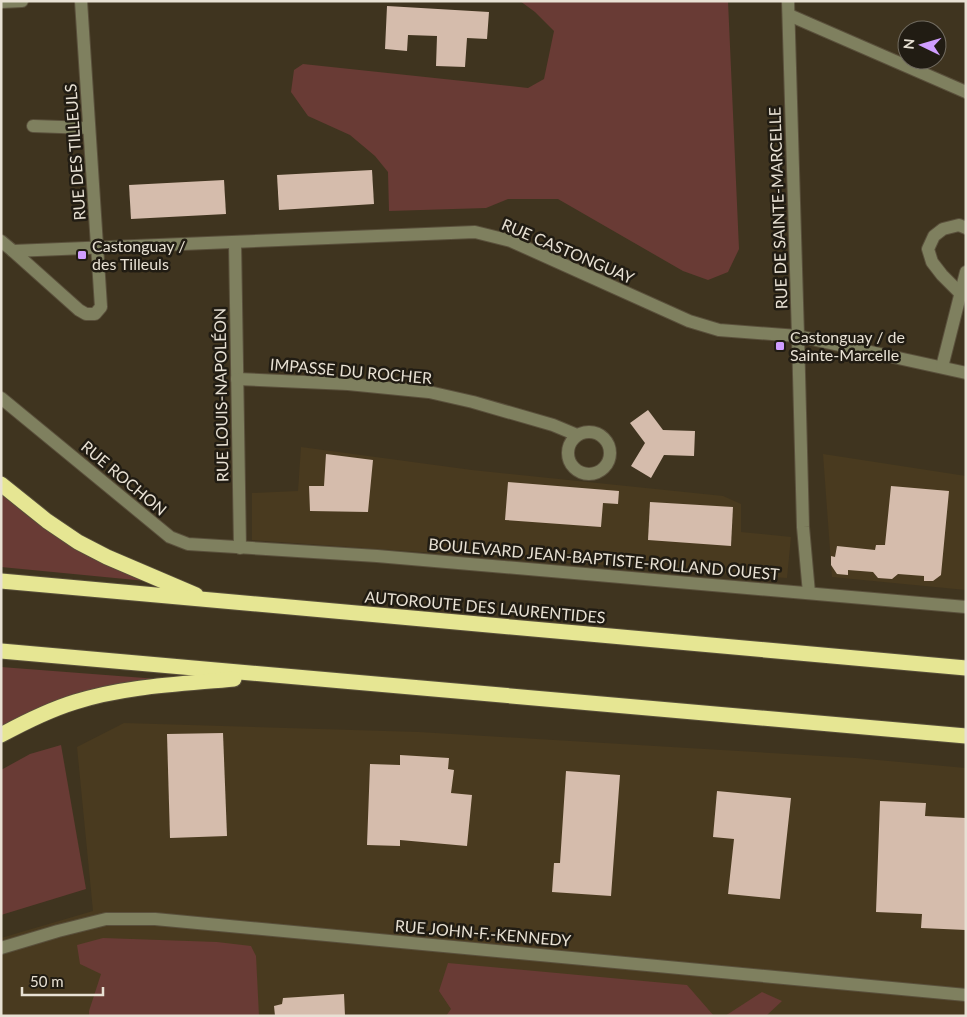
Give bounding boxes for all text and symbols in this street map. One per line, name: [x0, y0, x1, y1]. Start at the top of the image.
north arrow: [897, 20, 947, 70]
text: N: [900, 38, 917, 50]
street label: RUE DES TILLEULS: [60, 83, 89, 221]
street label: RUE DE SAINTE-MARCELLE: [764, 107, 791, 309]
street label: RUE CASTONGUAY: [499, 214, 637, 287]
place label: Castonguay / des Tilleuls: [92, 236, 185, 273]
marker: Castonguay / des Tilleuls: [76, 249, 88, 261]
street label: RUE LOUIS-NAPOLÉON: [209, 308, 232, 482]
place label: Castonguay / de Sainte-Marcelle: [790, 327, 905, 364]
marker: Castonguay / de Sainte-Marcelle: [774, 340, 786, 352]
street label: IMPASSE DU ROCHER: [269, 354, 433, 387]
street label: RUE ROCHON: [78, 436, 171, 519]
street label: BOULEVARD JEAN-BAPTISTE-ROLLAND OUEST: [428, 534, 781, 583]
street label: AUTOROUTE DES LAURENTIDES: [364, 587, 606, 626]
street label: RUE JOHN-F.-KENNEDY: [394, 915, 572, 950]
scale bar: [22, 964, 104, 996]
text: 50 m: [30, 972, 64, 990]

